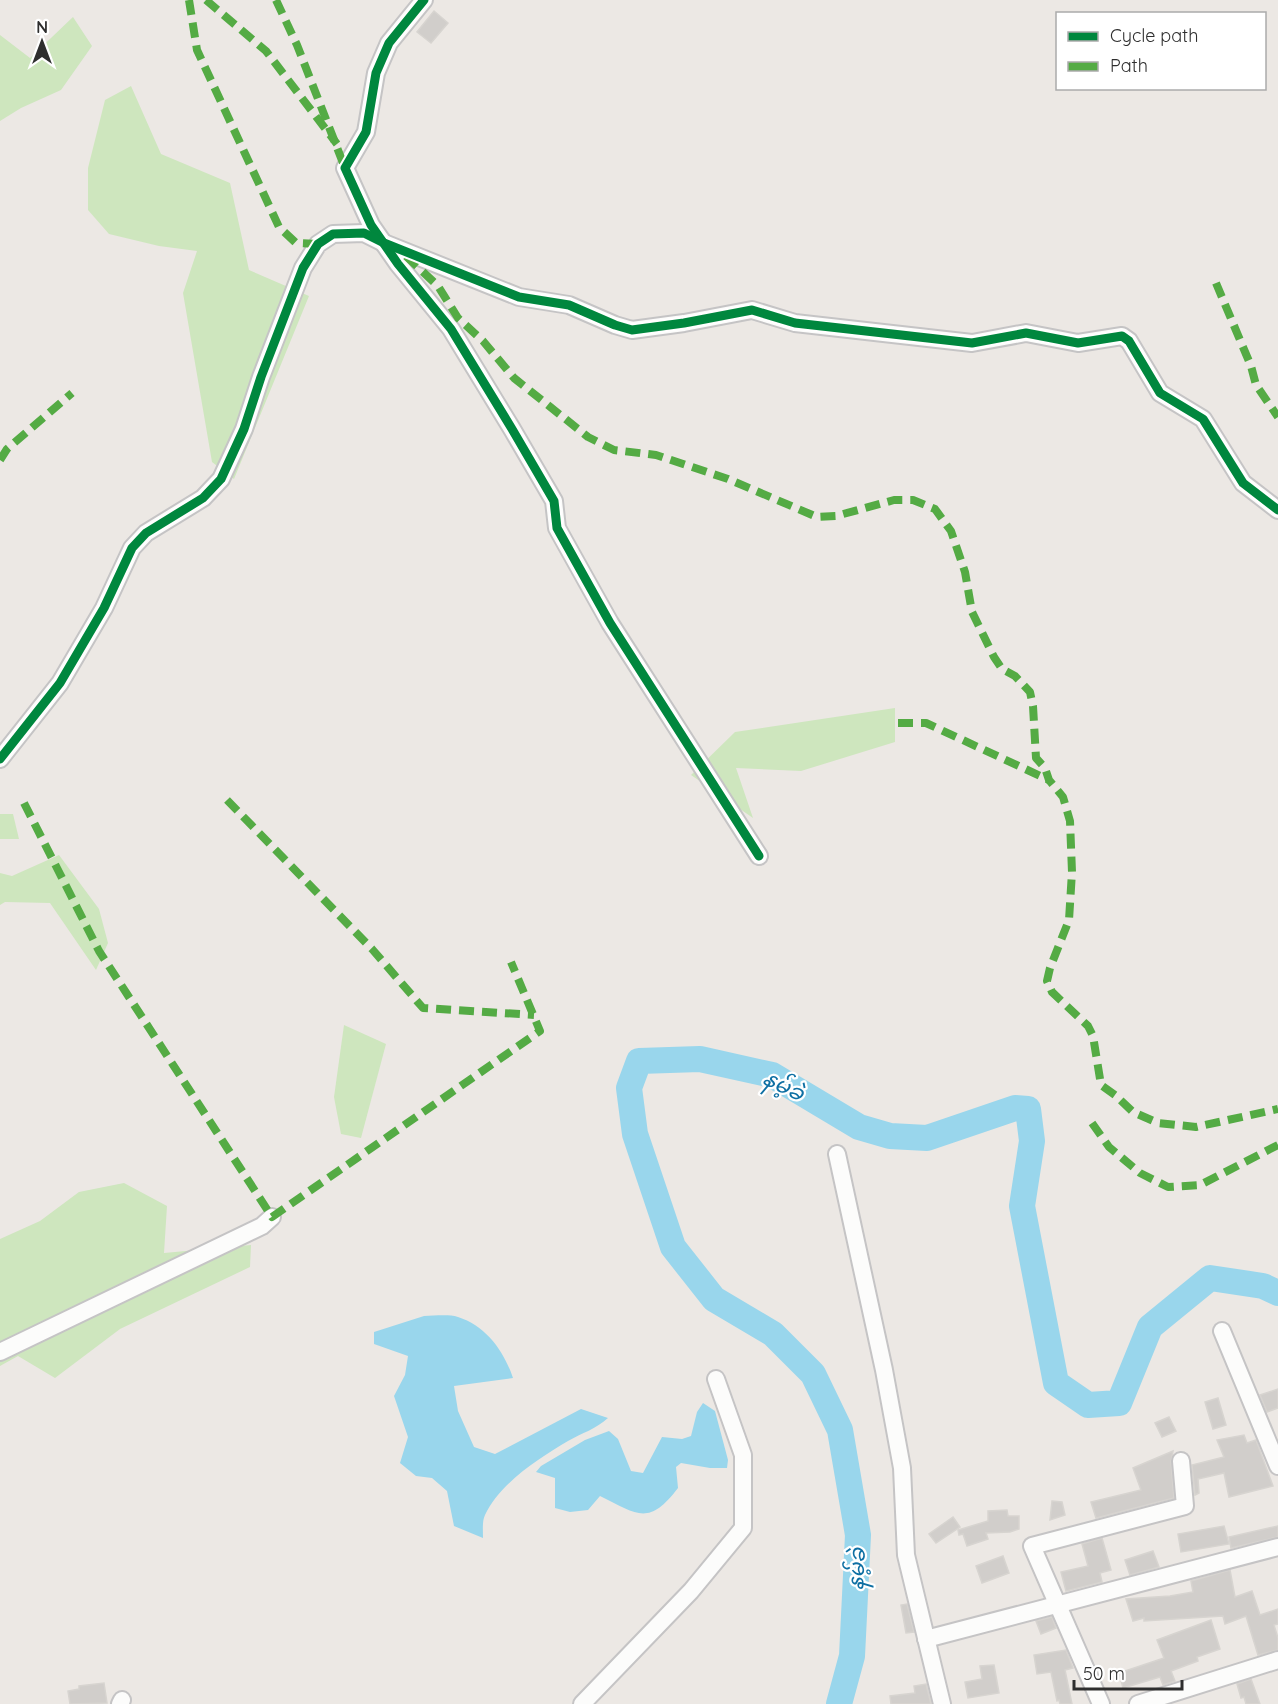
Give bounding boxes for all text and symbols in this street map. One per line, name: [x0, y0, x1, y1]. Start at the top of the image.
north arrow: [12, 12, 72, 72]
legend: [1056, 12, 1266, 90]
text: N: [36, 17, 48, 37]
text: Cycle path: [1110, 24, 1198, 47]
text: Path: [1110, 54, 1148, 77]
water label: နမ့်ခဲ: [757, 1062, 811, 1112]
water label: နမ့်ခဲ: [840, 1546, 876, 1591]
scale bar: [1074, 1653, 1182, 1691]
text: 50 m: [1083, 1662, 1125, 1685]

